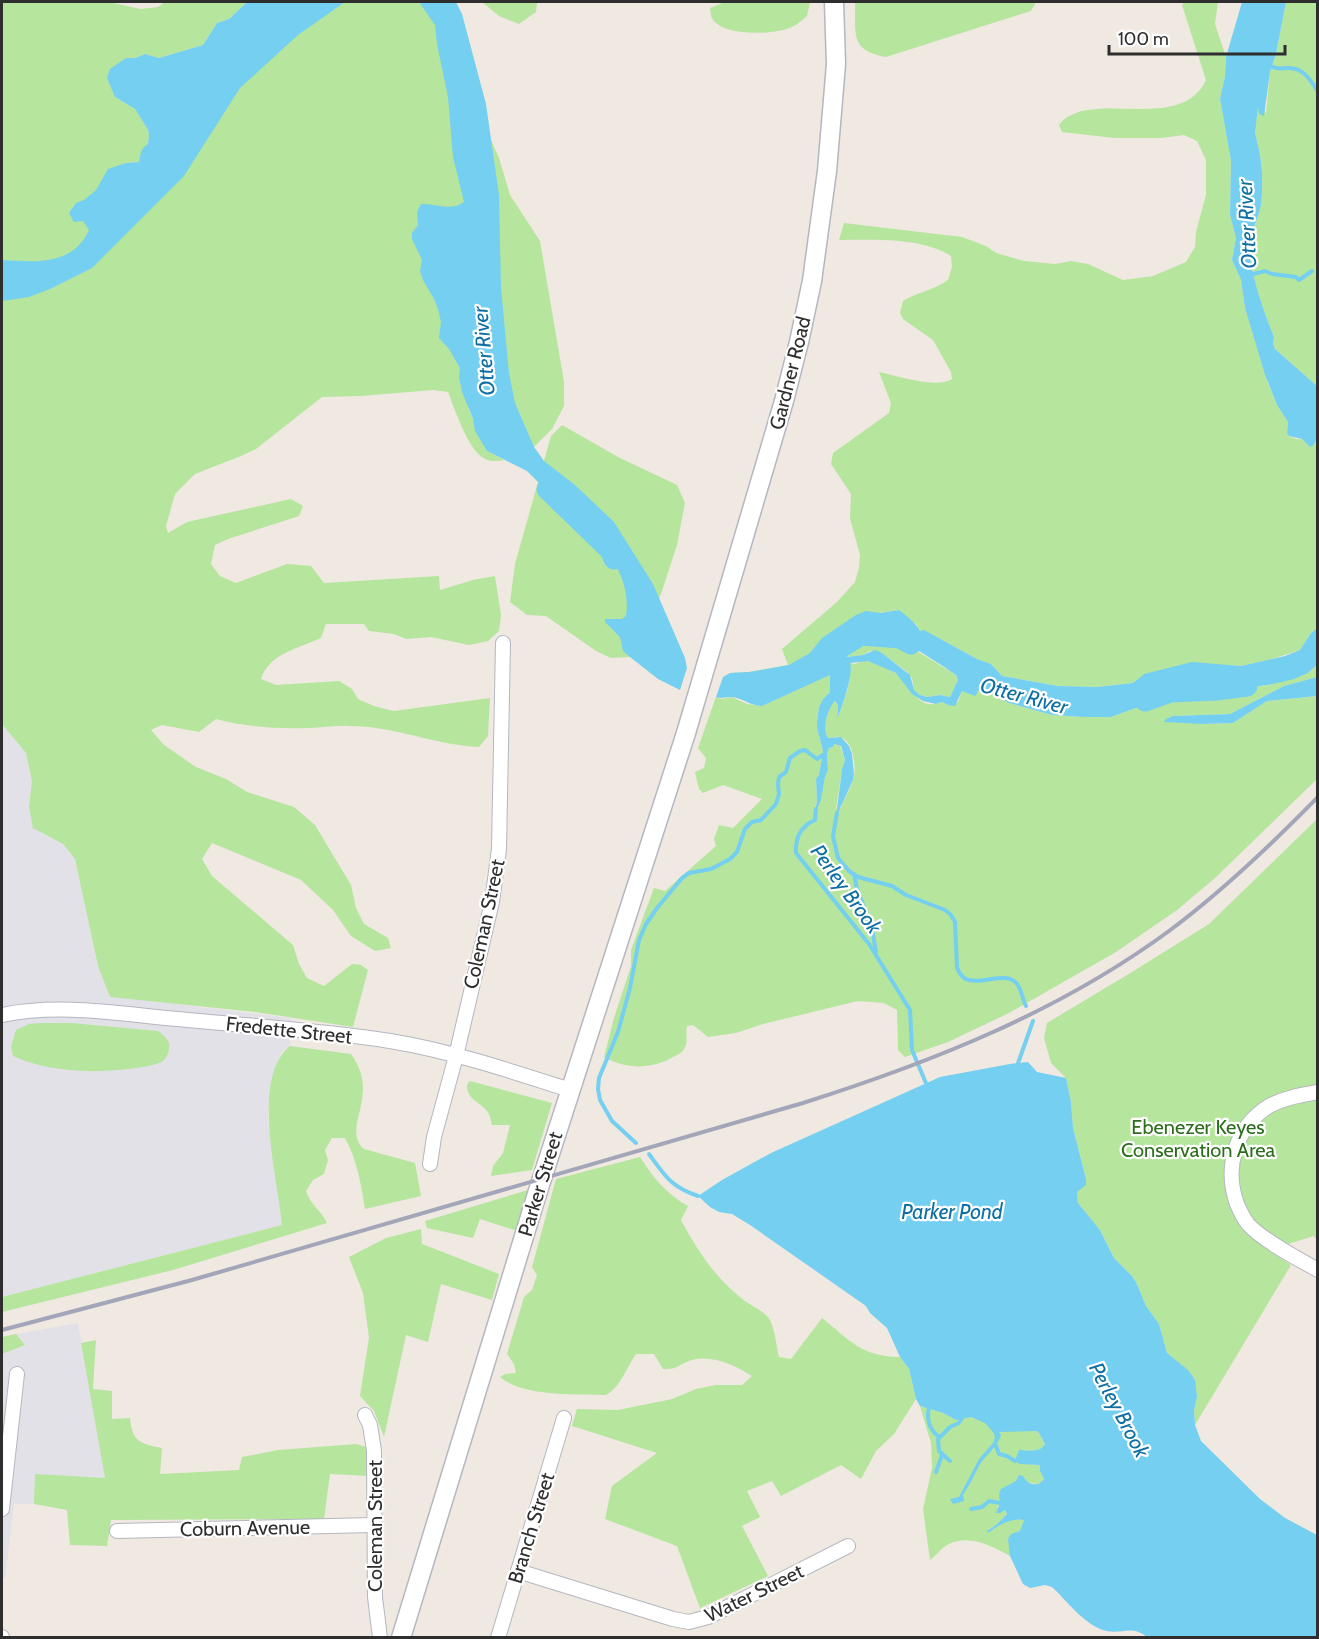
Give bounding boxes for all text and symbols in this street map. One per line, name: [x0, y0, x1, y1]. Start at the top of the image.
scale bar: [1109, 18, 1284, 56]
text: 100 m: [1118, 28, 1169, 50]
water label: Otter River: [1232, 177, 1261, 269]
water label: Otter River: [467, 304, 500, 397]
street label: Gardner Road: [764, 314, 816, 432]
water label: Otter River: [978, 672, 1072, 720]
water label: Perley Brook: [806, 839, 888, 939]
street label: Coleman Street: [459, 857, 510, 991]
street label: Fredette Street: [225, 1011, 354, 1049]
park label: Ebenezer Keyes Conservation Area: [1121, 1115, 1275, 1162]
street label: Parker Street: [513, 1129, 567, 1239]
water label: Parker Pond: [901, 1199, 1004, 1224]
water label: Perley Brook: [1084, 1358, 1155, 1462]
street label: Coleman Street: [363, 1460, 387, 1592]
street label: Branch Street: [503, 1469, 559, 1586]
street label: Coburn Avenue: [180, 1515, 310, 1541]
street label: Water Street: [701, 1559, 807, 1627]

